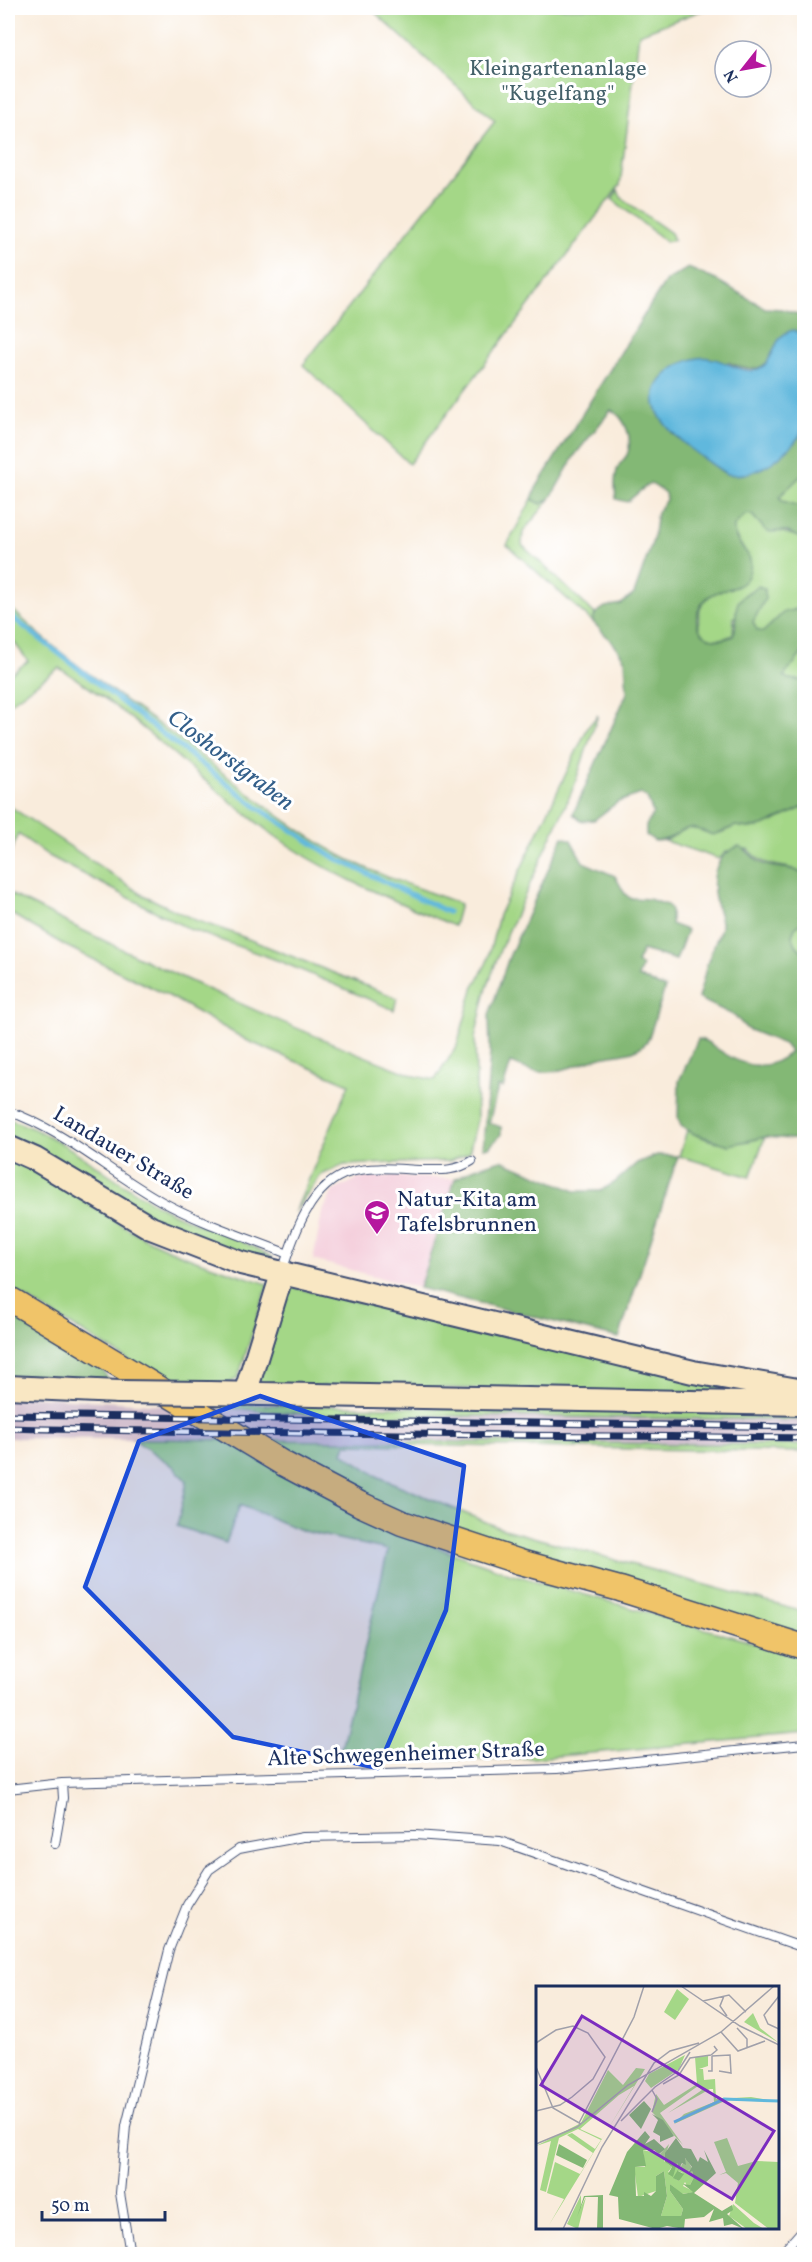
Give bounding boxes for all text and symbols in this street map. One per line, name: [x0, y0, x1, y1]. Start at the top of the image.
north arrow: [713, 39, 773, 99]
park label: Kleingartenanlage "Kugelfang": [469, 54, 647, 110]
text: N: [719, 65, 744, 86]
water label: Closhorstgraben: [159, 702, 301, 820]
street label: Landauer Straße: [47, 1100, 199, 1208]
place label: Natur-Kita am Tafelsbrunnen: [397, 1185, 537, 1241]
school or university icon: Natur-Kita am Tafelsbrunnen: [362, 1198, 392, 1236]
street label: Alte Schwegenheimer Straße: [267, 1735, 545, 1775]
inset map: [536, 1986, 779, 2229]
scale bar: [42, 2184, 165, 2222]
text: 50 m: [51, 2194, 90, 2219]

